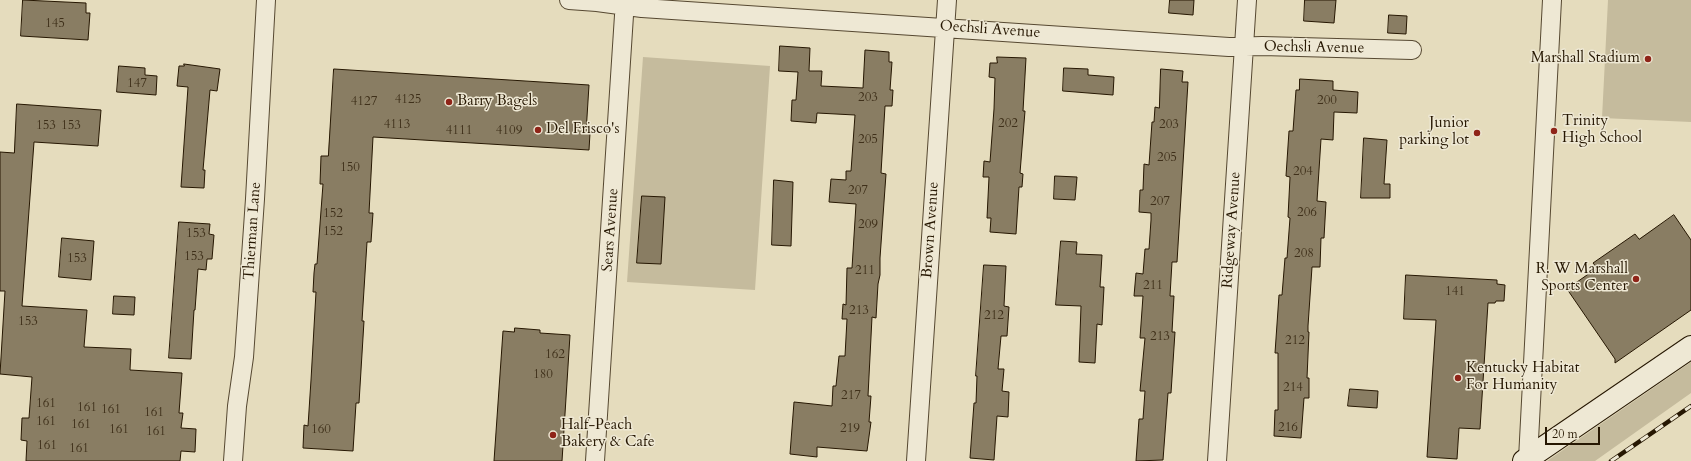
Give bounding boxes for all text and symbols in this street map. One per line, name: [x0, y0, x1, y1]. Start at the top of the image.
house number: 145: [45, 16, 65, 32]
street label: Oechsli Avenue: [939, 18, 1041, 42]
street label: Oechsli Avenue: [1264, 38, 1364, 58]
place label: Marshall Stadium: [1531, 50, 1640, 68]
marker: Marshall Stadium: [1643, 54, 1653, 64]
house number: 147: [127, 76, 147, 92]
house number: 203: [858, 90, 878, 106]
house number: 4125: [395, 92, 421, 108]
place label: Barry Bagels: [457, 93, 537, 111]
house number: 200: [1317, 93, 1337, 109]
house number: 4127: [351, 94, 377, 110]
marker: Barry Bagels: [444, 97, 454, 107]
place label: Trinity High School: [1562, 113, 1642, 148]
place label: Junior parking lot: [1399, 115, 1469, 150]
house number: 202: [998, 116, 1018, 132]
house number: 4113: [384, 117, 410, 133]
house number: 203: [1159, 117, 1179, 133]
house number: 153: [36, 118, 56, 134]
house number: 153: [61, 118, 81, 134]
place label: Del Frisco's: [546, 121, 619, 139]
house number: 4111: [446, 123, 472, 139]
house number: 4109: [496, 123, 522, 139]
marker: Del Frisco's: [533, 125, 543, 135]
marker: Trinity High School: [1549, 126, 1559, 136]
marker: Junior parking lot: [1472, 128, 1482, 138]
house number: 205: [858, 132, 878, 148]
house number: 205: [1157, 150, 1177, 166]
house number: 150: [340, 160, 360, 176]
house number: 204: [1293, 164, 1313, 180]
street label: Ridgeway Avenue: [1219, 171, 1245, 289]
street label: Thierman Lane: [241, 181, 265, 281]
street label: Brown Avenue: [919, 181, 943, 279]
house number: 207: [848, 183, 868, 199]
street label: Sears Avenue: [599, 187, 623, 273]
house number: 207: [1150, 194, 1170, 210]
house number: 206: [1297, 205, 1317, 221]
house number: 152: [323, 206, 343, 222]
house number: 209: [858, 217, 878, 233]
house number: 152: [323, 224, 343, 240]
house number: 153: [186, 226, 206, 242]
house number: 208: [1294, 246, 1314, 262]
house number: 153: [184, 249, 204, 265]
house number: 153: [67, 251, 87, 267]
place label: R. W Marshall Sports Center: [1536, 261, 1628, 296]
house number: 211: [855, 263, 875, 279]
marker: R. W Marshall Sports Center: [1631, 274, 1641, 284]
house number: 211: [1143, 278, 1163, 294]
house number: 141: [1445, 284, 1465, 300]
house number: 213: [849, 303, 869, 319]
house number: 212: [984, 308, 1004, 324]
house number: 153: [18, 314, 38, 330]
house number: 213: [1150, 329, 1170, 345]
house number: 212: [1285, 333, 1305, 349]
house number: 162: [545, 347, 565, 363]
place label: Kentucky Habitat For Humanity: [1466, 360, 1580, 395]
house number: 180: [533, 367, 553, 383]
marker: Kentucky Habitat For Humanity: [1453, 373, 1463, 383]
house number: 214: [1283, 380, 1303, 396]
house number: 217: [841, 388, 861, 404]
house number: 161: [36, 396, 56, 412]
house number: 161: [77, 400, 97, 416]
house number: 161: [101, 402, 121, 418]
house number: 161: [144, 405, 164, 421]
house number: 161: [36, 414, 56, 430]
house number: 161: [71, 417, 91, 433]
place label: Half-Peach Bakery & Cafe: [561, 417, 654, 452]
scale bar: [1547, 419, 1602, 445]
house number: 216: [1278, 420, 1298, 436]
house number: 219: [840, 421, 860, 437]
house number: 161: [109, 422, 129, 438]
house number: 160: [311, 422, 331, 438]
house number: 161: [146, 424, 166, 440]
text: 20 m: [1552, 426, 1578, 442]
marker: Half-Peach Bakery & Cafe: [548, 430, 558, 440]
house number: 161: [37, 438, 57, 454]
house number: 161: [69, 441, 89, 457]

